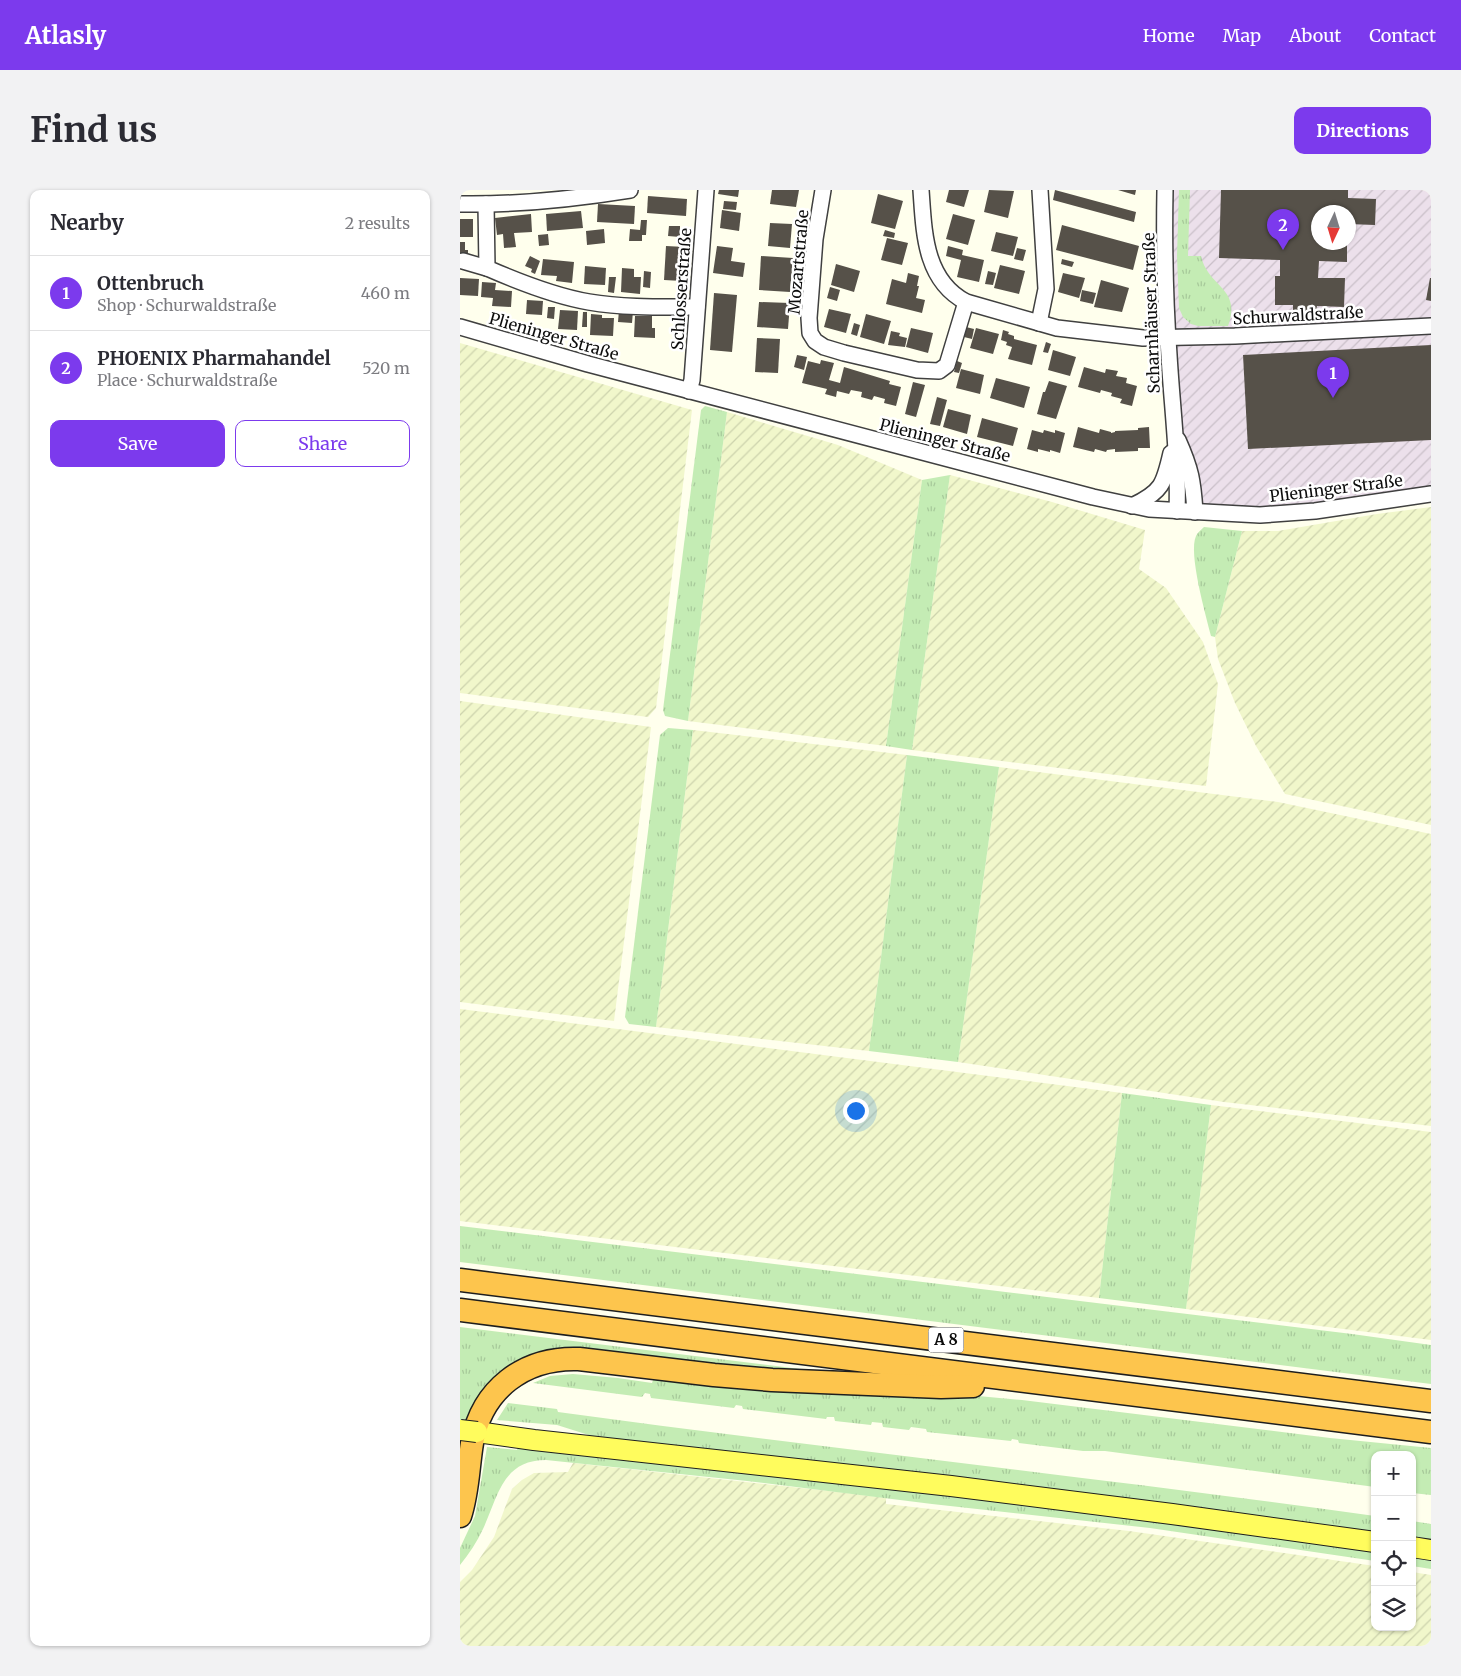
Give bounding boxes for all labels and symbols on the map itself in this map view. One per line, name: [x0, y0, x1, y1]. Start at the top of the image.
north arrow: [1311, 205, 1356, 250]
street label: Mozartstraße: [783, 209, 813, 315]
pin: 2: [1267, 209, 1299, 250]
street label: Schlosserstraße: [667, 227, 695, 351]
street label: Scharnhäuser Straße: [1138, 232, 1164, 394]
street label: Schurwaldstraße: [1232, 302, 1364, 328]
street label: Plieninger Straße: [487, 308, 621, 364]
pin: 1: [1317, 357, 1349, 398]
street label: Plieninger Straße: [878, 414, 1012, 466]
street label: Plieninger Straße: [1268, 470, 1404, 506]
your location: [843, 1098, 869, 1124]
road number: A 8: [928, 1328, 964, 1352]

